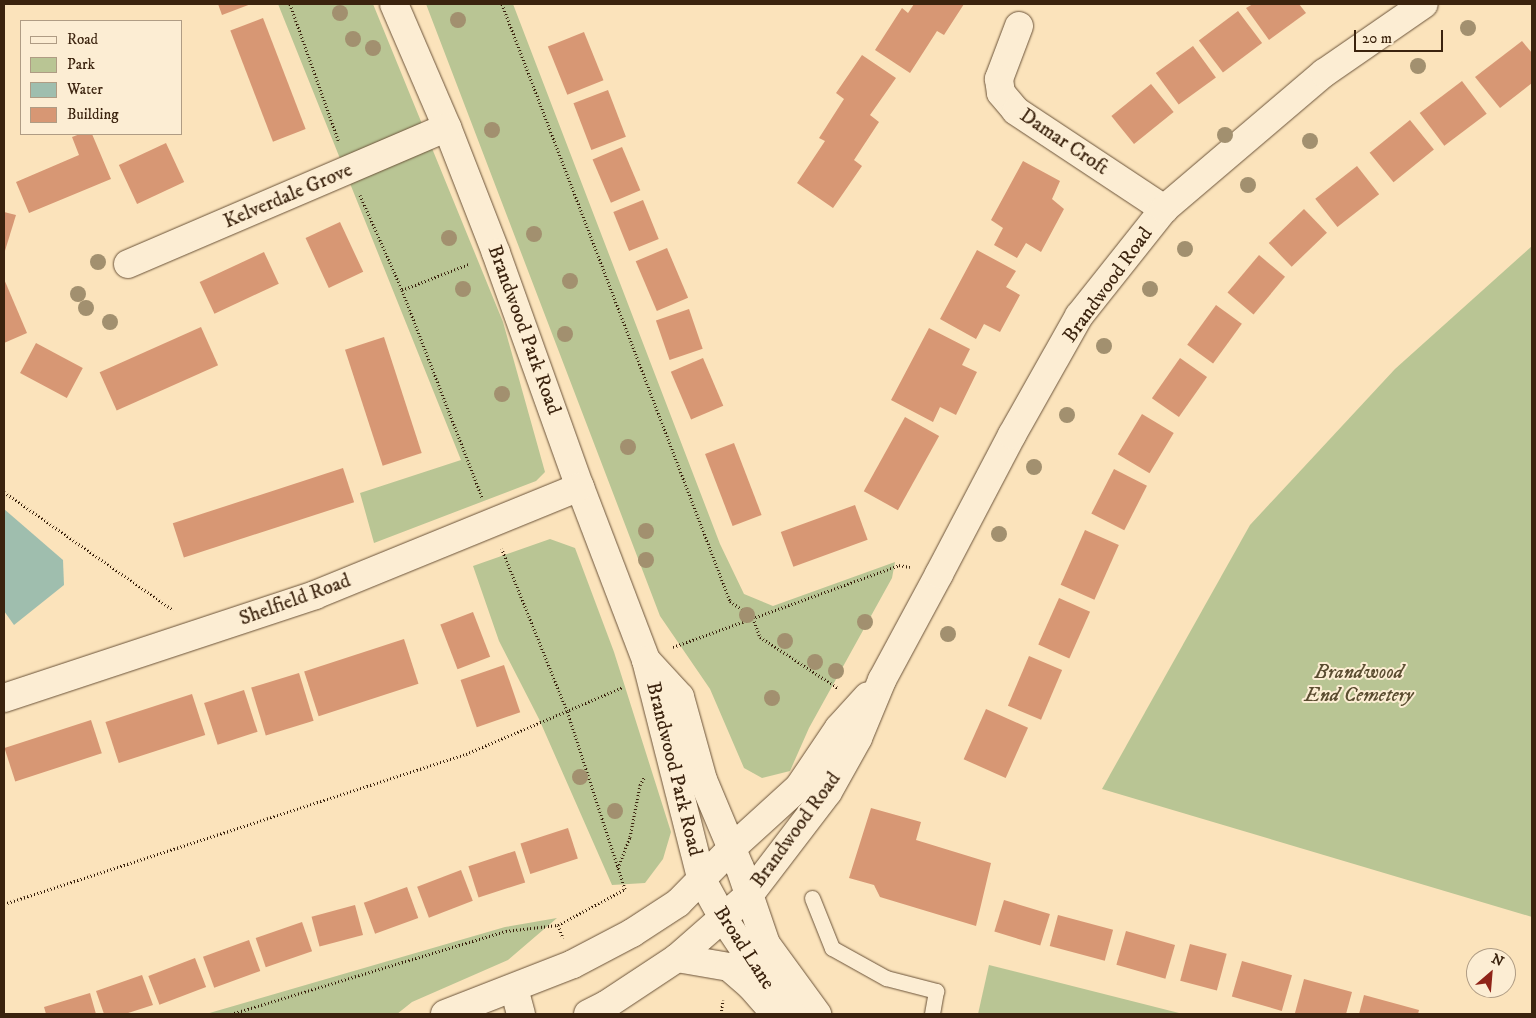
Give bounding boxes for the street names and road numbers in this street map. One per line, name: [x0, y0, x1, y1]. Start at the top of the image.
street label: Damar Croft: [1015, 104, 1113, 180]
street label: Kelverdale Grove: [220, 158, 356, 234]
street label: Brandwood Road: [1058, 223, 1158, 347]
street label: Brandwood Park Road: [482, 242, 566, 418]
street label: Shelfield Road: [236, 569, 354, 631]
street label: Brandwood Park Road: [641, 680, 707, 858]
street label: Brandwood Road: [746, 768, 846, 892]
street label: Broad Lane: [708, 902, 780, 994]

